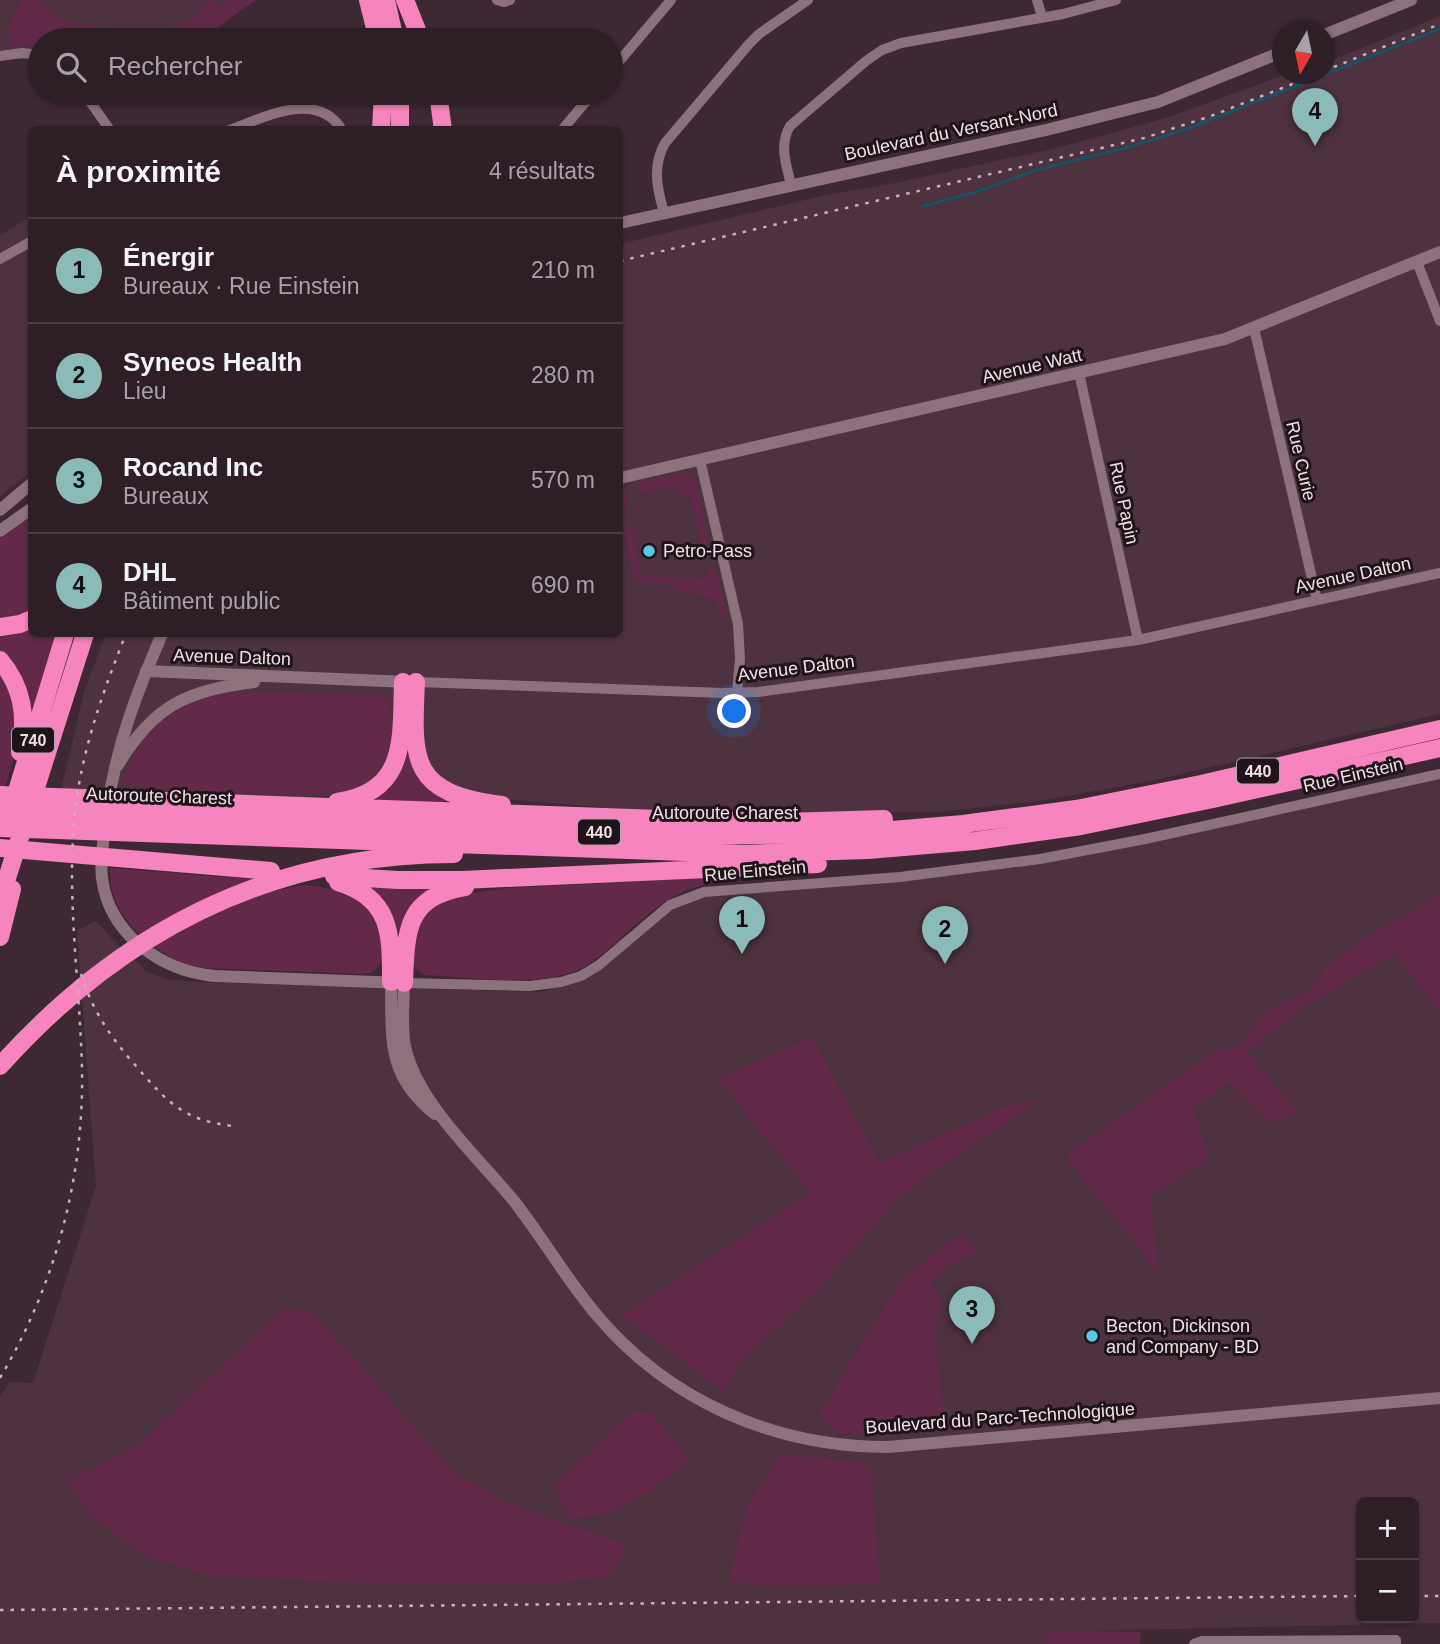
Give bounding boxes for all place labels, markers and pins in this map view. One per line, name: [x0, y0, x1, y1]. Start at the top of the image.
pin: 4: [1292, 88, 1338, 146]
place label: Petro-Pass: [663, 541, 752, 561]
marker: Petro-Pass: [641, 543, 657, 559]
pin: 1: [719, 896, 765, 954]
pin: 2: [922, 906, 968, 964]
pin: 3: [949, 1286, 995, 1344]
place label: Becton, Dickinson and Company - BD: [1106, 1316, 1259, 1357]
marker: Becton, Dickinson and Company - BD: [1084, 1328, 1100, 1344]

